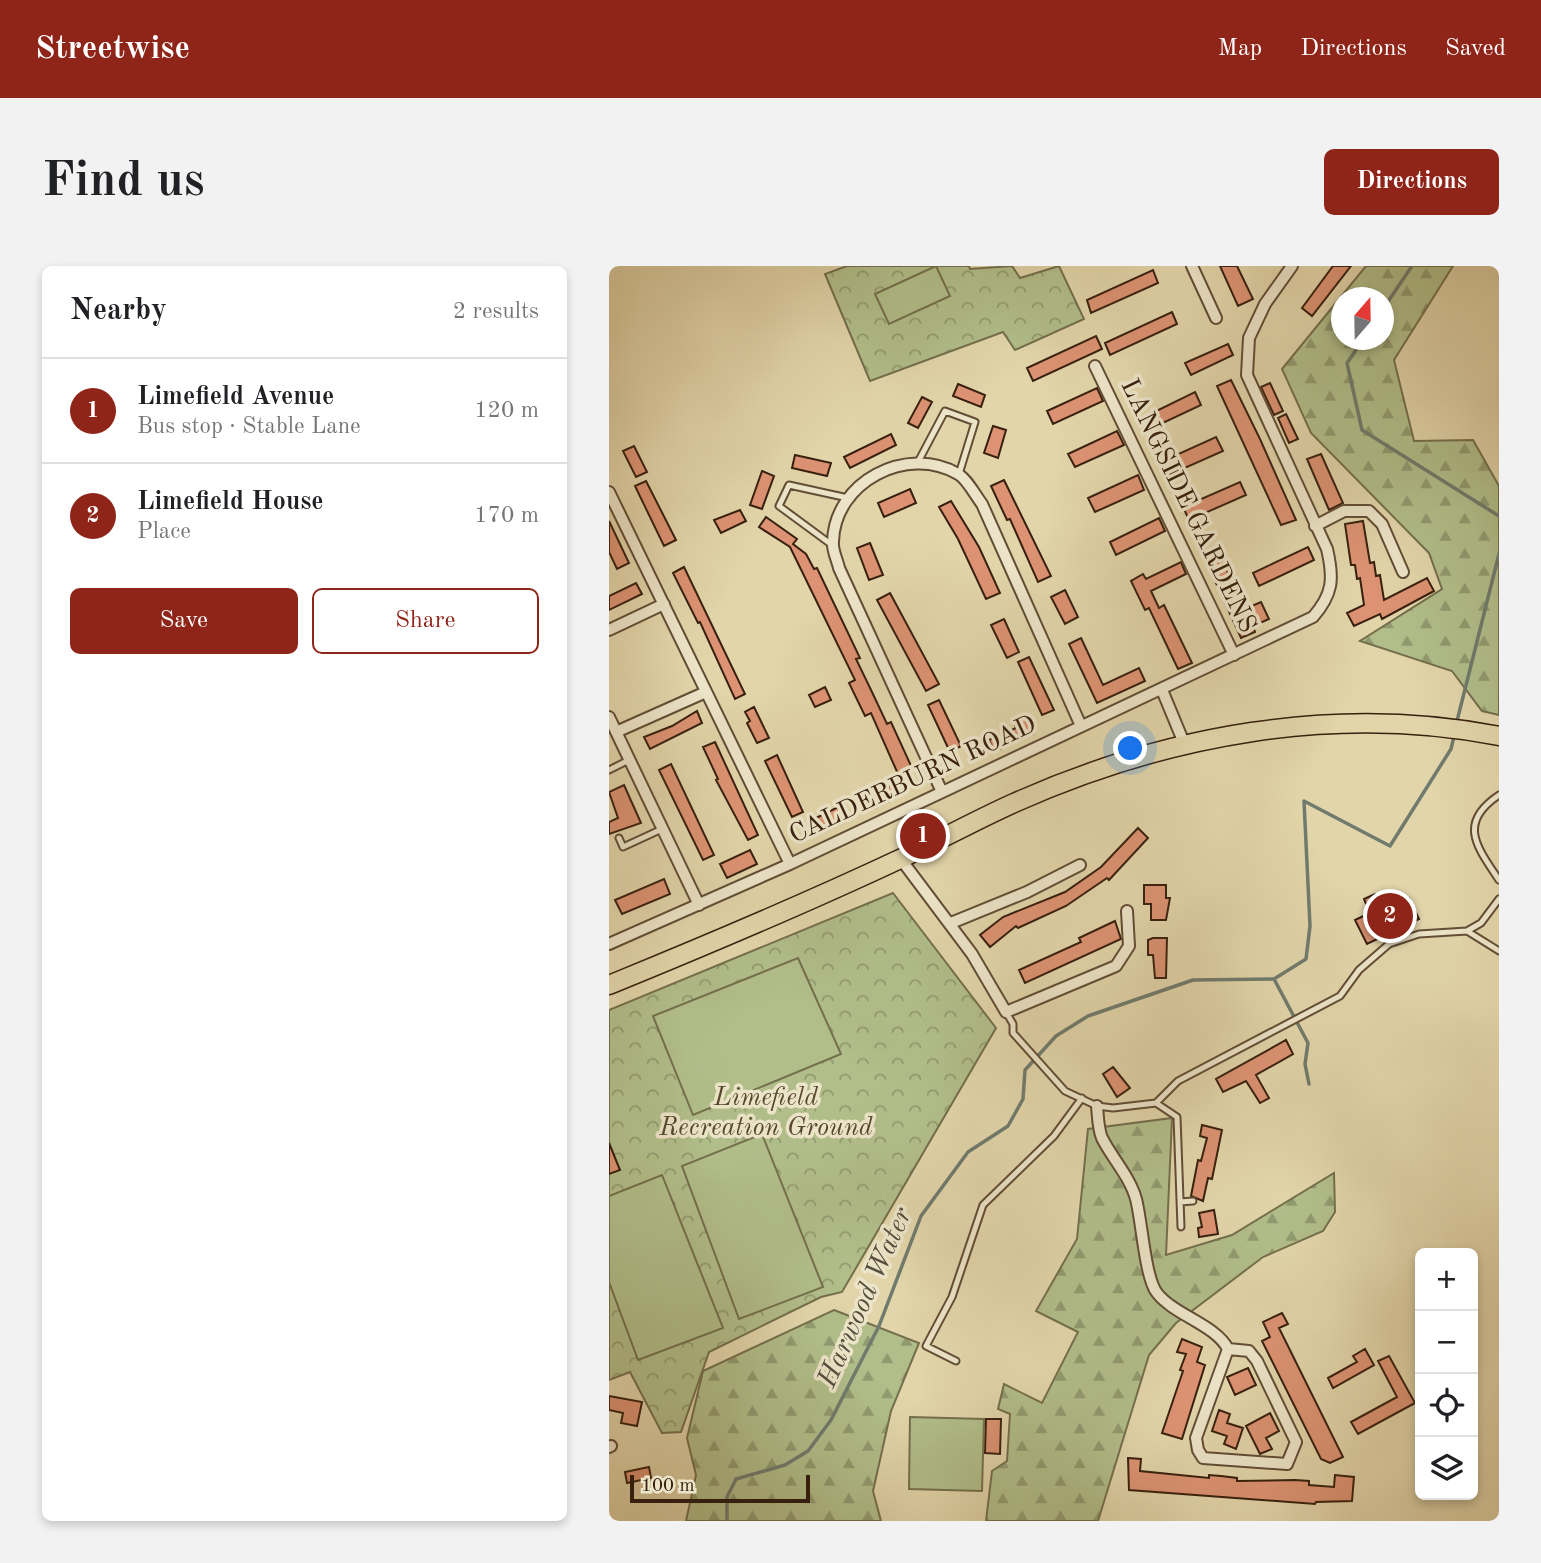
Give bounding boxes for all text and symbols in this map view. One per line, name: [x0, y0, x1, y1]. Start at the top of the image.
text: Streetwise: [35, 33, 190, 66]
text: Map: [1218, 37, 1262, 61]
text: Directions: [1300, 37, 1407, 61]
text: Saved: [1445, 37, 1506, 61]
button: Directions: [1324, 149, 1499, 215]
text: Find us: [42, 158, 205, 207]
north arrow: [1331, 287, 1394, 350]
text: Nearby: [70, 296, 167, 326]
text: 2 results: [453, 300, 539, 323]
street label: LANGSIDE GARDENS: [1115, 375, 1261, 637]
text: Limefield Avenue: [137, 384, 334, 410]
text: 1: [86, 399, 100, 422]
text: 120 m: [474, 399, 539, 422]
text: Bus stop · Stable Lane: [137, 415, 361, 438]
text: Limefield House: [137, 489, 324, 515]
text: 2: [86, 504, 100, 527]
text: 170 m: [474, 504, 539, 527]
text: Place: [137, 520, 191, 543]
button: Save: [70, 588, 298, 654]
button: Share: [312, 588, 539, 654]
street label: CALDERBURN ROAD: [786, 711, 1040, 849]
your location: [1113, 731, 1147, 765]
pin: 1: [900, 810, 946, 862]
pin: 2: [1367, 890, 1413, 942]
park label: Limefield Recreation Ground: [658, 1085, 873, 1141]
water label: Harwood Water: [813, 1203, 919, 1393]
map controls: [1415, 1248, 1478, 1500]
button: +: [1415, 1248, 1478, 1311]
button: −: [1415, 1311, 1478, 1374]
button: locate: [1415, 1374, 1478, 1437]
button: layers: [1415, 1437, 1478, 1500]
scale bar: [630, 1472, 810, 1504]
text: 100 m: [641, 1477, 694, 1496]

